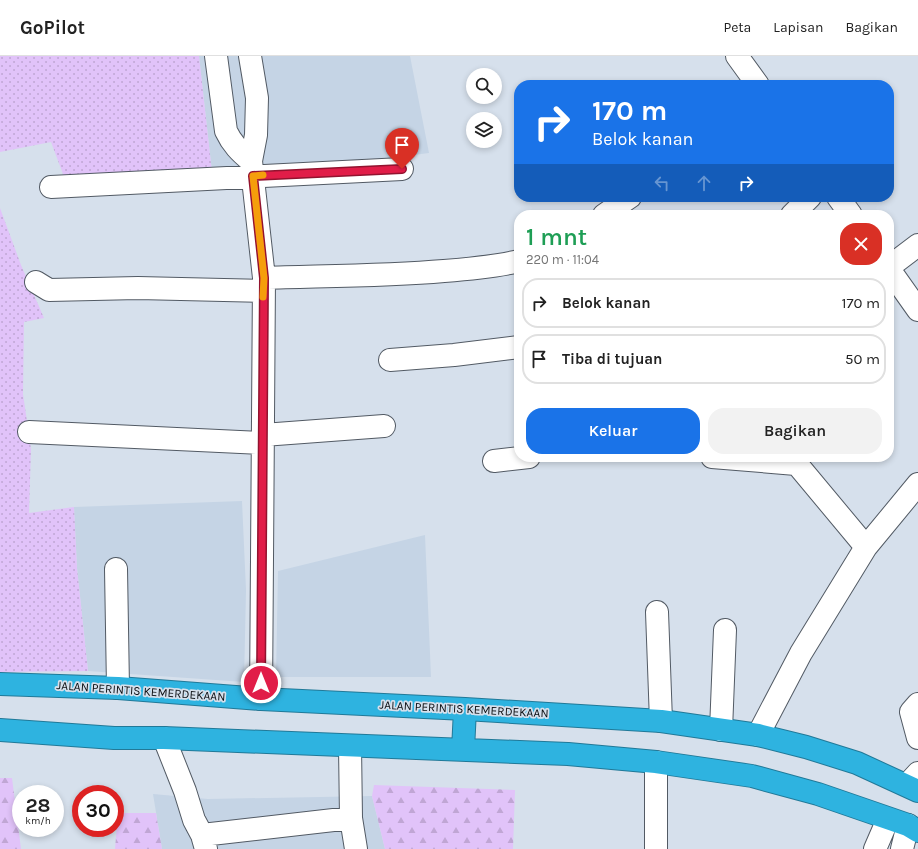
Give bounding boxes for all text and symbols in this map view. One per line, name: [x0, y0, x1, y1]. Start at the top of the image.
text: GoPilot: [20, 17, 85, 39]
text: Peta: [723, 19, 751, 36]
text: Lapisan: [773, 19, 823, 36]
text: Bagikan: [845, 19, 898, 36]
map controls: [466, 68, 502, 148]
button: search: [466, 68, 502, 104]
text: 170 m: [592, 94, 667, 127]
icon: right: [526, 96, 578, 148]
button: layers: [466, 112, 502, 148]
pin: [385, 128, 419, 169]
text: Belok kanan: [592, 128, 693, 150]
icon: arrive: [391, 134, 413, 156]
icon: left: [651, 172, 673, 194]
icon: ahead: [693, 172, 715, 194]
icon: right: [735, 172, 757, 194]
text: 1 mnt: [526, 223, 587, 251]
button: close: [840, 223, 882, 265]
text: 220 m · 11:04: [526, 252, 599, 267]
icon: right: [528, 292, 550, 314]
text: Belok kanan: [562, 294, 651, 312]
text: 170 m: [842, 294, 880, 312]
icon: arrive: [528, 348, 550, 370]
text: Tiba di tujuan: [562, 350, 662, 368]
text: 50 m: [845, 350, 880, 368]
button: Keluar: [526, 408, 700, 454]
button: Bagikan: [708, 408, 882, 454]
position arrow: [240, 662, 282, 704]
street label: JALAN PERINTIS KEMERDEKAAN: [56, 678, 226, 704]
street label: JALAN PERINTIS KEMERDEKAAN: [379, 698, 549, 720]
speed limit sign: 30: [72, 785, 124, 837]
text: 28: [25, 794, 51, 817]
text: km/h: [25, 815, 51, 827]

